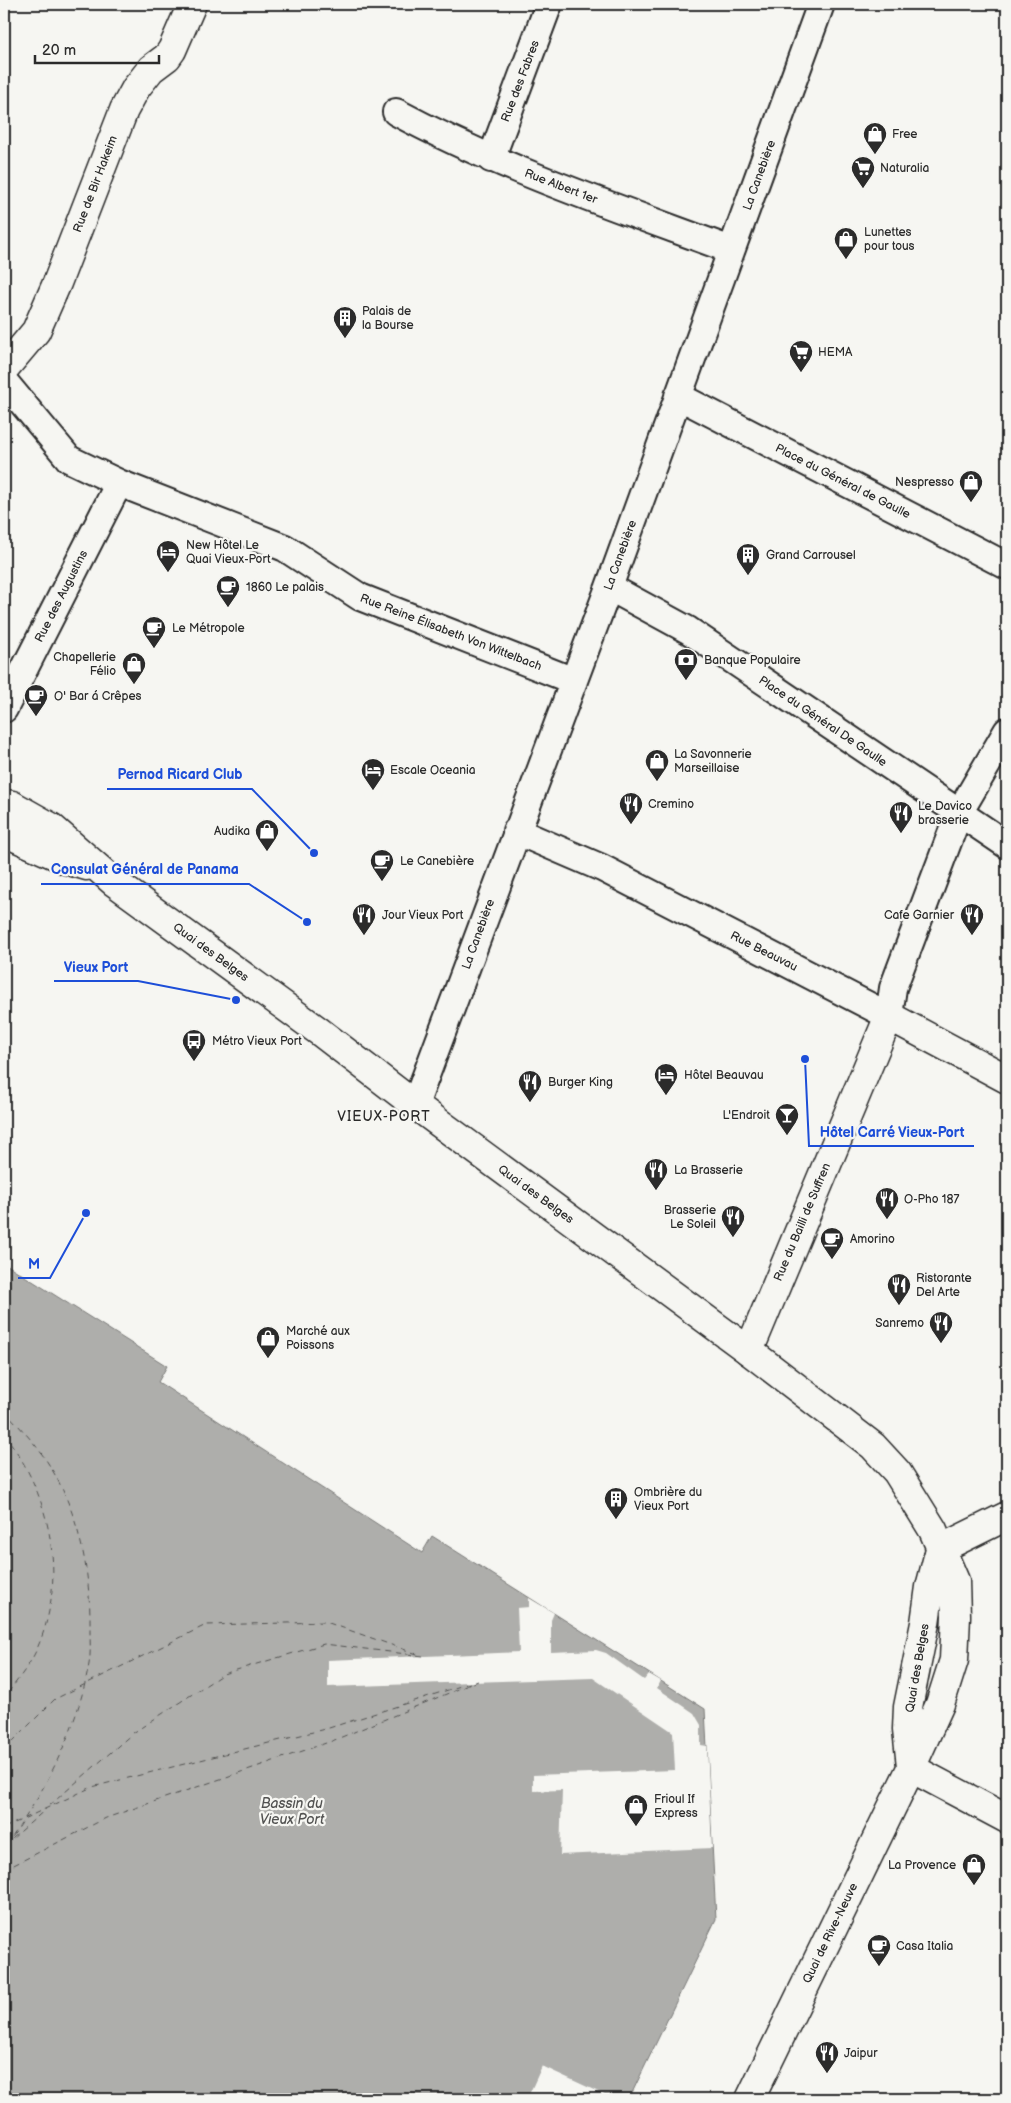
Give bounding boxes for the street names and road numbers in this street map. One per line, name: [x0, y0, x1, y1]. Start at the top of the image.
street label: Rue des Fabres: [498, 38, 543, 124]
street label: Rue de Bir Hakeim: [70, 134, 121, 235]
street label: La Canebière: [740, 138, 779, 212]
street label: Rue Albert 1er: [522, 166, 600, 207]
street label: Place du Général de Gaulle: [773, 441, 913, 522]
street label: La Canebière: [601, 518, 640, 592]
street label: Rue des Augustins: [32, 548, 91, 645]
street label: Rue Reine Élisabeth Von Wittelbach: [358, 590, 545, 674]
street label: Place du Général De Gaulle: [756, 673, 890, 770]
street label: La Canebière: [459, 897, 498, 971]
street label: Quai des Belges: [170, 920, 252, 985]
street label: Rue Beauvau: [728, 928, 800, 975]
street label: Rue du Bailli de Suffren: [771, 1161, 834, 1284]
street label: Quai des Belges: [495, 1162, 577, 1227]
street label: Quai des Belges: [902, 1622, 933, 1714]
street label: Quai de Rive-Neuve: [800, 1881, 861, 1986]

